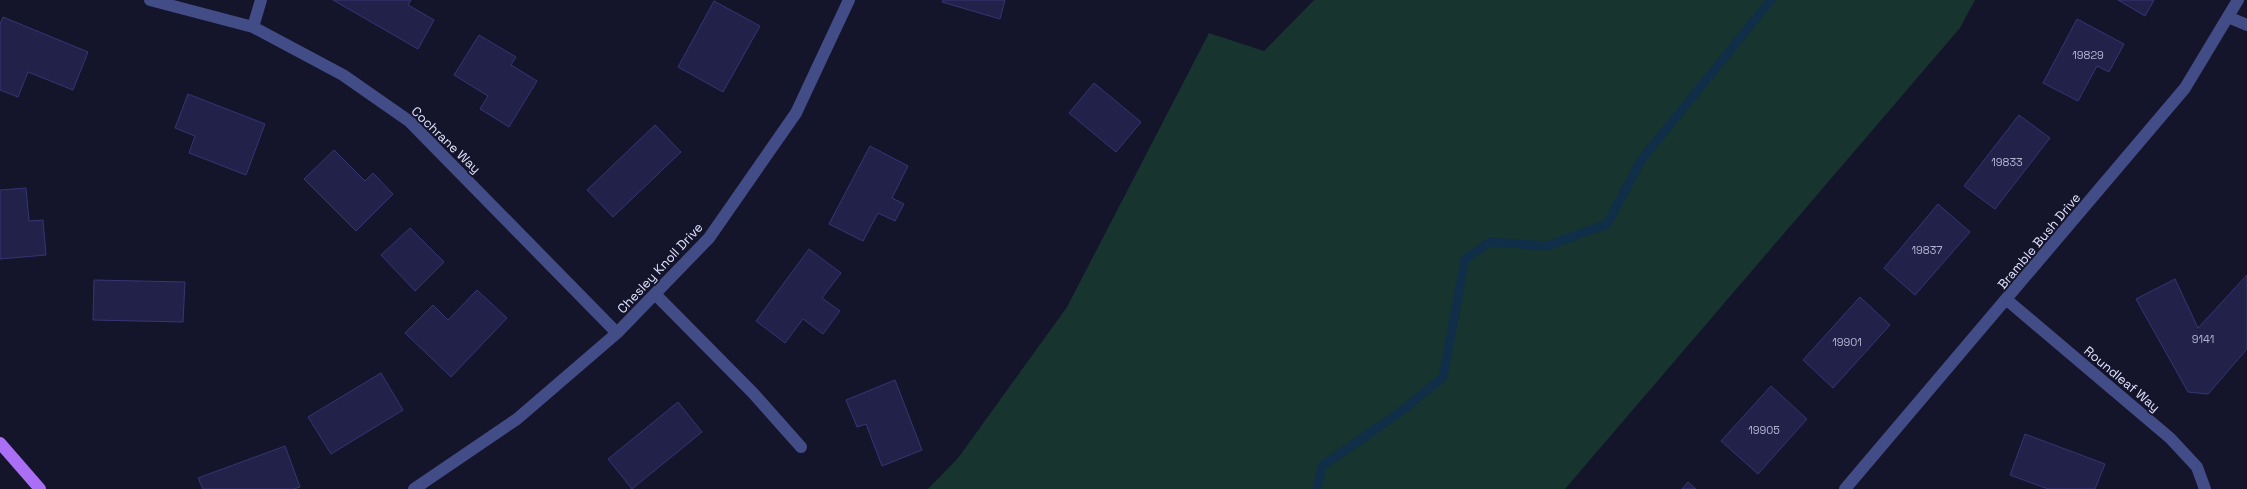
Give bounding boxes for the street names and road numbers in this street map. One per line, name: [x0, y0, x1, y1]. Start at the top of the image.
street label: Cochrane Way: [408, 103, 484, 177]
street label: Bramble Bush Drive: [1994, 189, 2084, 293]
street label: Chesley Knoll Drive: [614, 219, 706, 317]
street label: Roundleaf Way: [2081, 342, 2163, 416]

